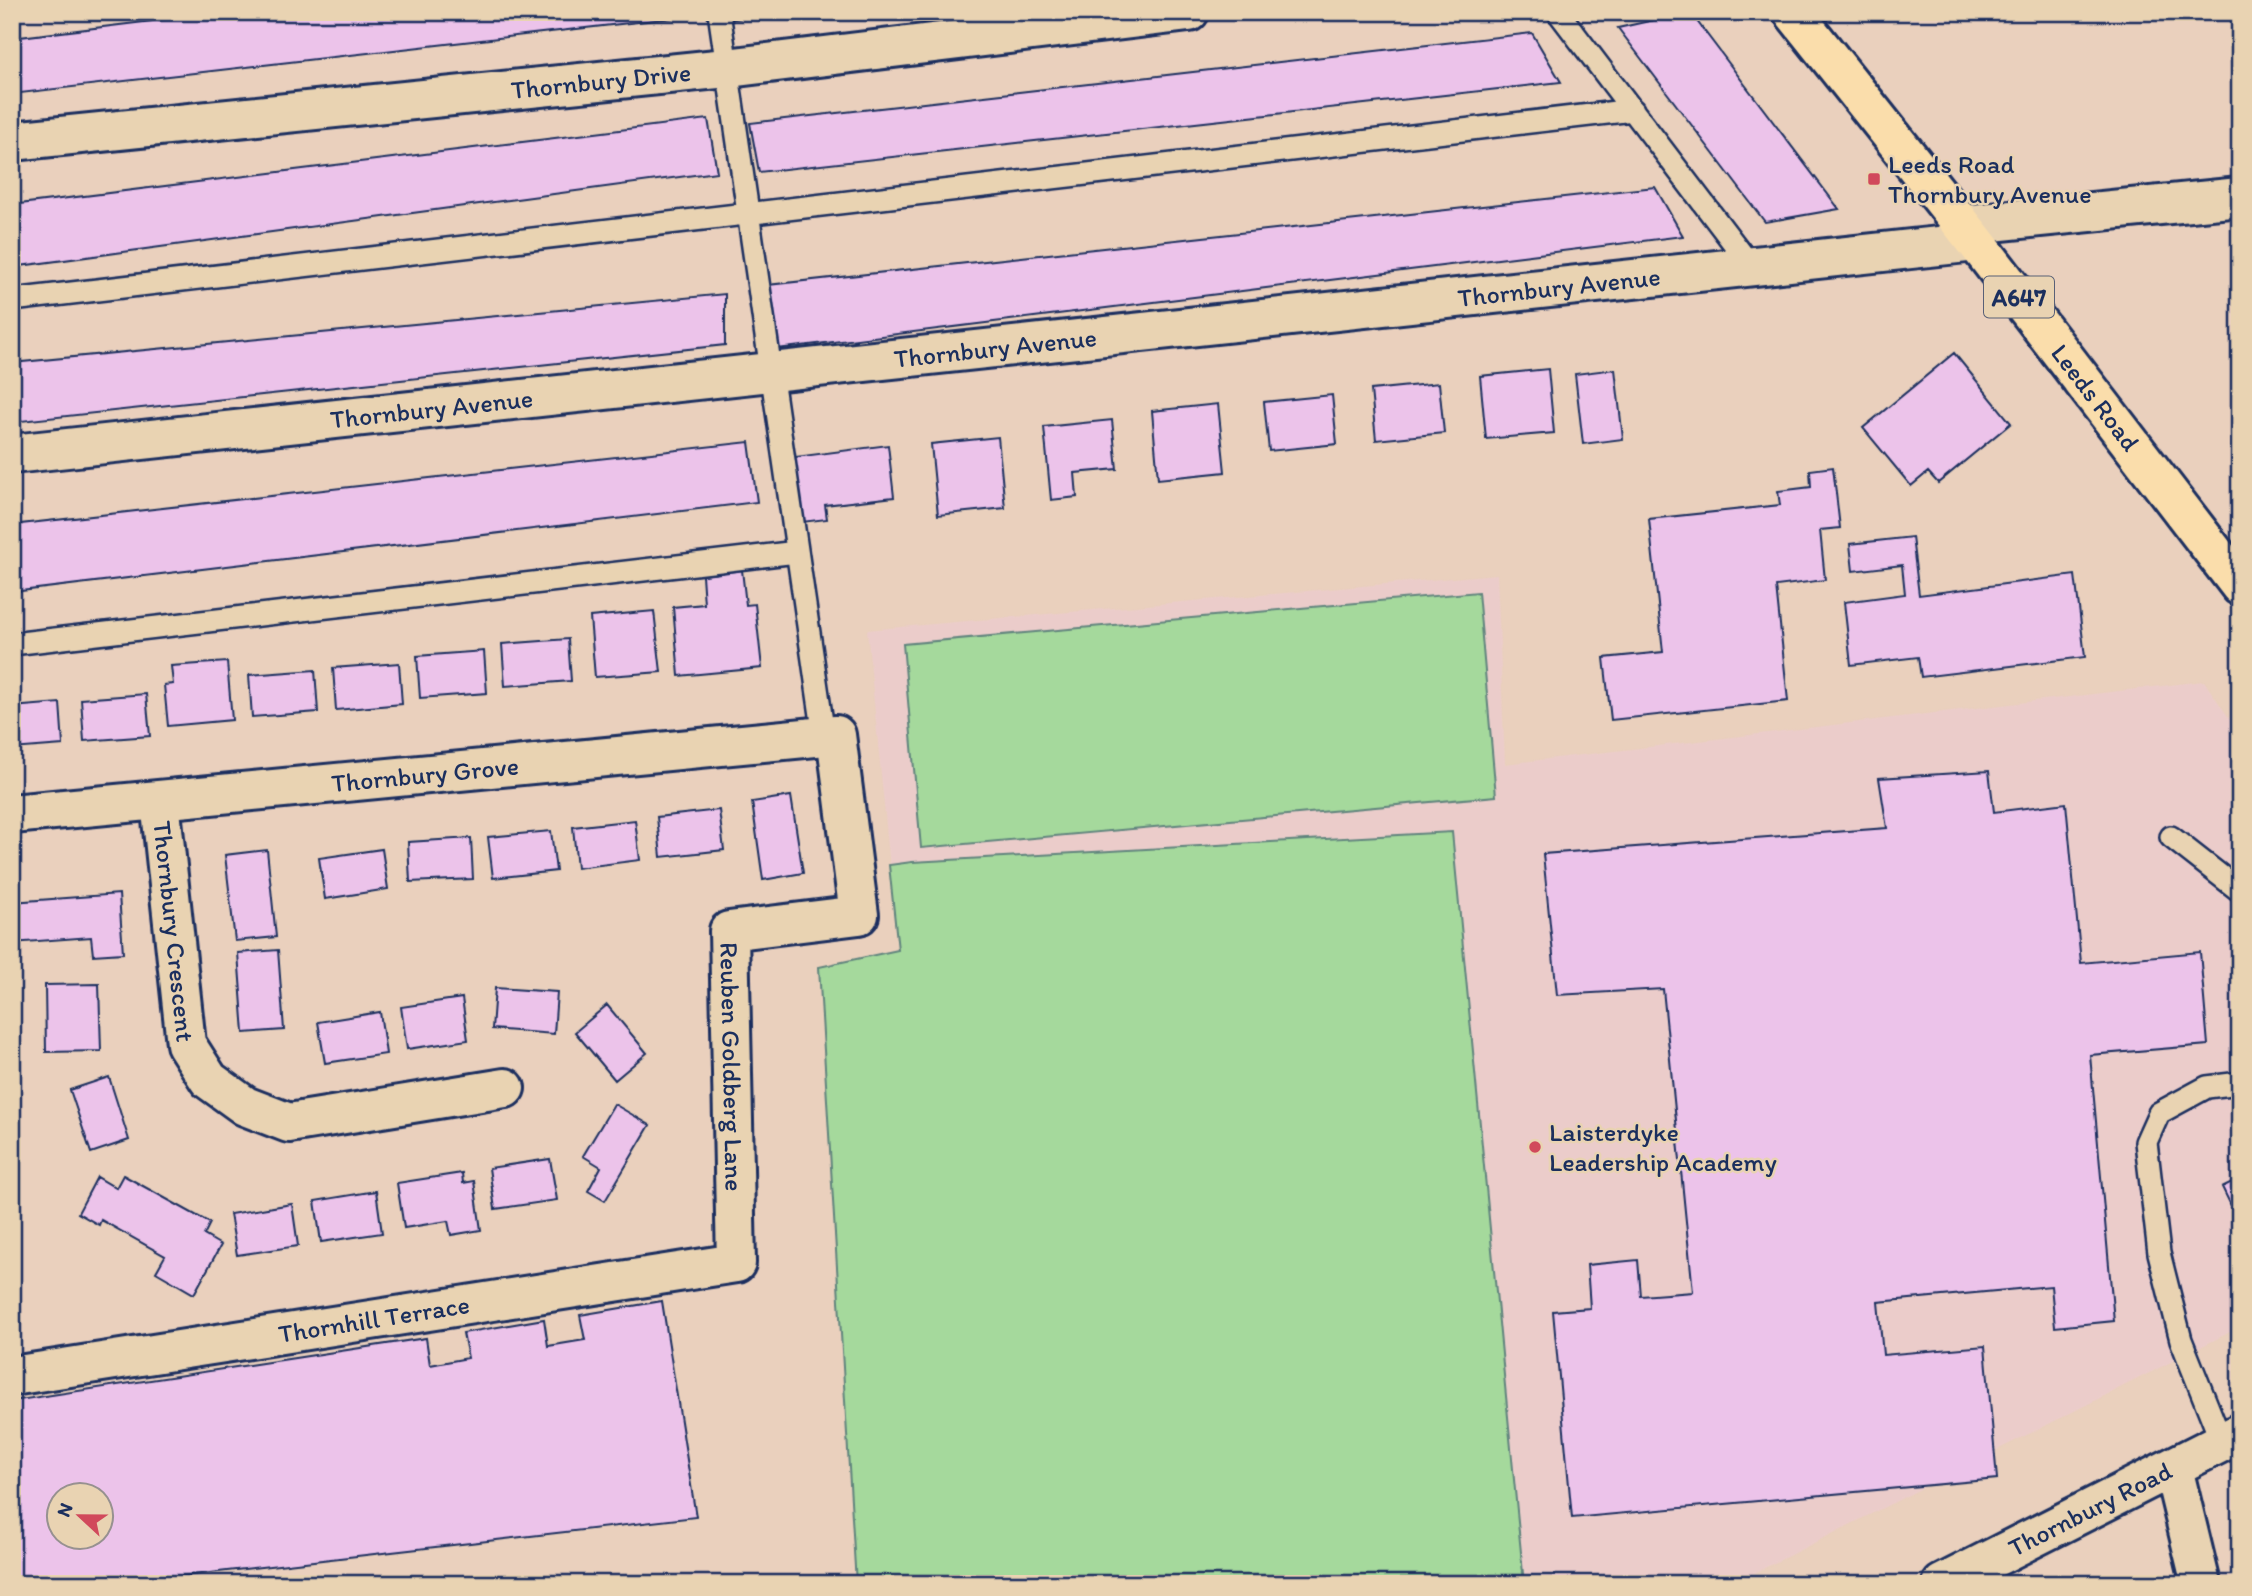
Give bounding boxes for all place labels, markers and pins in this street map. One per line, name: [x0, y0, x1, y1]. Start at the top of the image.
place label: Leeds Road Thornbury Avenue: [1888, 148, 2092, 210]
marker: Leeds Road Thornbury Avenue: [1866, 171, 1882, 187]
place label: Laisterdyke Leadership Academy: [1549, 1116, 1777, 1178]
marker: Laisterdyke Leadership Academy: [1527, 1139, 1543, 1155]

